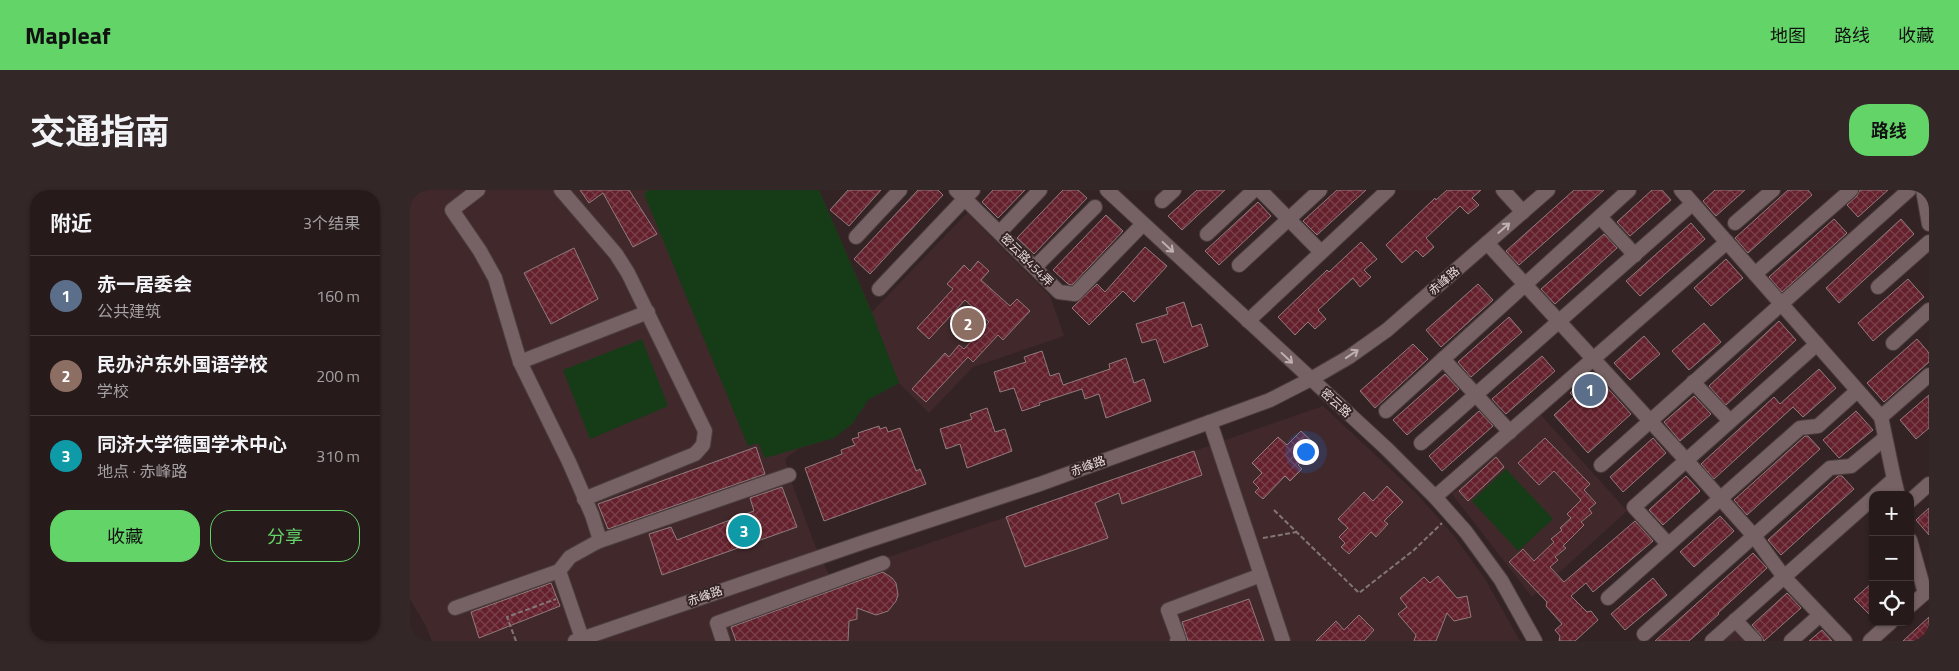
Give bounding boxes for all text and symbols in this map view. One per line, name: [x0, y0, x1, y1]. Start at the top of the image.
text: Mapleaf: [25, 17, 110, 53]
text: 地图: [1770, 22, 1806, 49]
text: 路线: [1834, 22, 1870, 49]
text: 收藏: [1898, 22, 1934, 49]
text: 交通指南: [30, 104, 170, 158]
button: 路线: [1849, 104, 1929, 156]
text: 附近: [50, 207, 92, 239]
text: 3个结果: [303, 211, 360, 235]
one-way arrow: [1497, 223, 1510, 234]
street label: 密云路454弄: [997, 229, 1058, 290]
one-way arrow: [1162, 241, 1174, 253]
street label: 赤峰路: [1424, 262, 1463, 300]
text: 赤一居委会: [97, 269, 192, 298]
text: 1: [62, 284, 70, 308]
text: 160 m: [316, 284, 360, 308]
text: 公共建筑: [97, 299, 161, 323]
pin: 2: [952, 305, 984, 343]
text: 民办沪东外国语学校: [97, 349, 268, 378]
one-way arrow: [1345, 349, 1359, 359]
one-way arrow: [1281, 352, 1294, 364]
text: 2: [62, 364, 70, 388]
text: 200 m: [316, 364, 360, 388]
pin: 1: [1574, 371, 1606, 409]
text: 学校: [97, 379, 129, 403]
street label: 密云路: [1317, 384, 1356, 422]
text: 同济大学德国学术中心: [97, 429, 287, 458]
your location: [1293, 439, 1319, 465]
text: 3: [62, 444, 70, 468]
text: 310 m: [316, 444, 360, 468]
street label: 赤峰路: [1068, 450, 1108, 481]
text: 地点 · 赤峰路: [97, 459, 188, 483]
map controls: [1869, 491, 1914, 626]
button: +: [1869, 491, 1914, 536]
button: 收藏: [50, 510, 200, 562]
button: 分享: [210, 510, 360, 562]
pin: 3: [728, 512, 760, 550]
button: −: [1869, 536, 1914, 581]
street label: 赤峰路: [685, 581, 725, 610]
button: locate: [1869, 581, 1914, 626]

